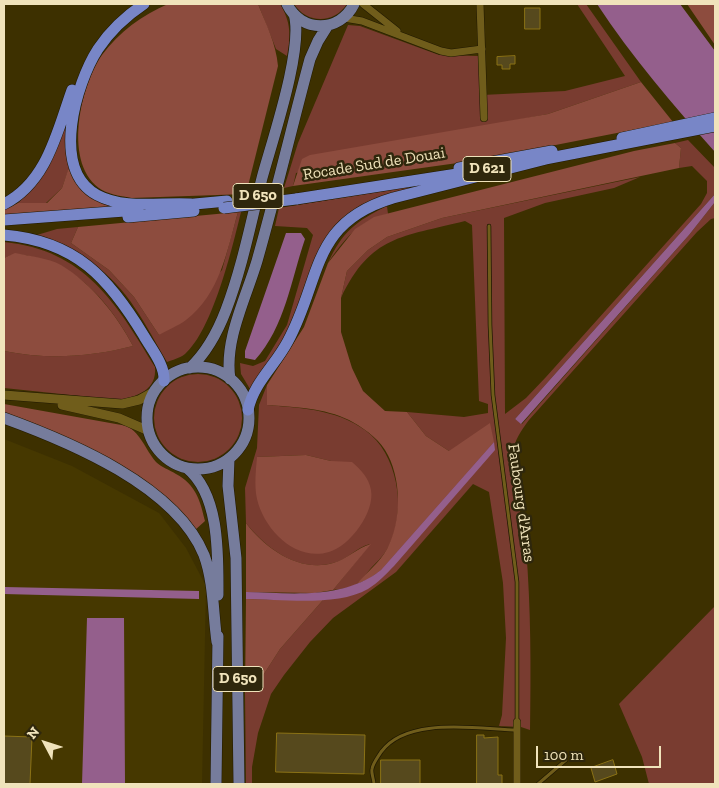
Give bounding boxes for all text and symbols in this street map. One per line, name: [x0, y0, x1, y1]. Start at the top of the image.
street label: Rocade Sud de Douai: [302, 143, 446, 185]
road number: D 621: [463, 156, 511, 182]
road number: D 650: [233, 184, 283, 208]
street label: Faubourg d'Arras: [503, 443, 539, 563]
road number: D 650: [213, 666, 263, 692]
north arrow: [20, 718, 70, 768]
text: N: [23, 724, 43, 743]
scale bar: [539, 736, 664, 768]
text: 100 m: [544, 746, 583, 764]

